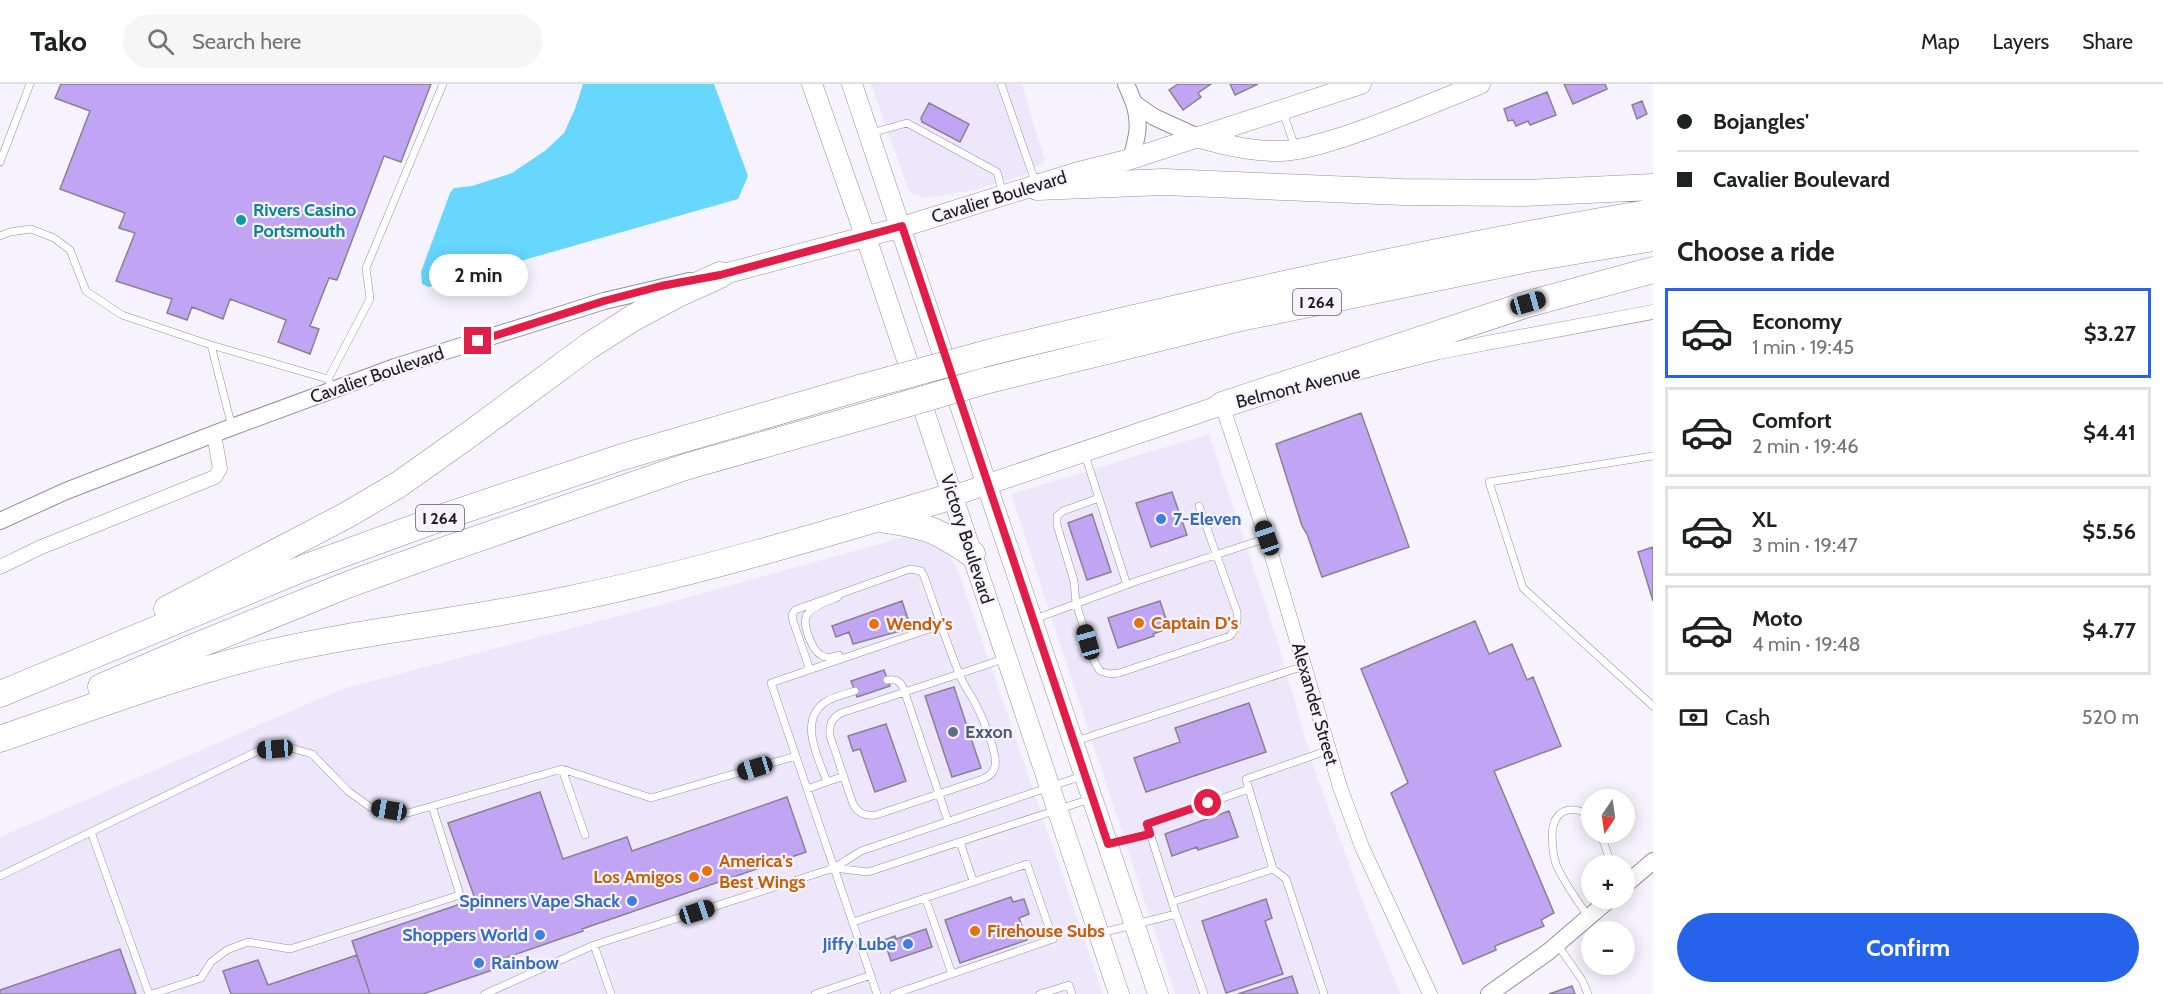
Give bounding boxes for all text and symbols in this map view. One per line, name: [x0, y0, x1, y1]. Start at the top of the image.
search box: [123, 14, 543, 68]
text: Tako: [30, 24, 87, 58]
icon: search: [144, 25, 177, 58]
text: Search here: [192, 28, 301, 55]
text: Map: [1921, 29, 1960, 54]
text: Layers: [1993, 29, 2049, 54]
text: Share: [2082, 29, 2133, 54]
text: Bojangles': [1713, 108, 1809, 135]
street label: Cavalier Boulevard: [929, 166, 1069, 228]
text: Cavalier Boulevard: [1713, 166, 1890, 193]
place label: Rivers Casino Portsmouth: [253, 199, 356, 242]
marker: Rivers Casino Portsmouth: [234, 213, 248, 227]
text: Choose a ride: [1677, 235, 1835, 268]
callout: 2 min: [428, 254, 528, 296]
text: 2 min: [454, 263, 503, 287]
road number: I 264: [1293, 289, 1341, 315]
car: [1508, 289, 1548, 317]
icon: car: [1680, 306, 1734, 360]
text: Economy: [1752, 308, 1842, 335]
text: $3.27: [2084, 320, 2136, 347]
route end: [464, 327, 491, 354]
text: 1 min · 19:45: [1752, 335, 1854, 359]
street label: Cavalier Boulevard: [307, 342, 447, 408]
street label: Belmont Avenue: [1234, 361, 1362, 413]
icon: car: [1680, 405, 1734, 459]
text: Comfort: [1752, 407, 1831, 434]
text: $4.41: [2083, 419, 2136, 446]
text: 2 min · 19:46: [1752, 434, 1859, 458]
street label: Victory Boulevard: [936, 472, 998, 606]
icon: car: [1680, 504, 1734, 558]
road number: I 264: [416, 505, 464, 531]
text: XL: [1752, 506, 1777, 533]
place label: 7-Eleven: [1173, 508, 1241, 530]
marker: 7-Eleven: [1154, 512, 1168, 526]
car: [1253, 518, 1281, 558]
text: $5.56: [2082, 518, 2136, 545]
text: 3 min · 19:47: [1752, 533, 1858, 557]
icon: car: [1680, 603, 1734, 657]
text: Moto: [1752, 605, 1803, 632]
place label: Captain D's: [1151, 612, 1239, 634]
place label: Wendy's: [886, 613, 953, 635]
marker: Captain D's: [1132, 616, 1146, 630]
marker: Wendy's: [867, 617, 881, 631]
text: $4.77: [2082, 617, 2136, 644]
car: [1074, 622, 1102, 662]
text: 4 min · 19:48: [1752, 632, 1861, 656]
street label: Alexander Street: [1287, 640, 1343, 768]
icon: cash: [1677, 701, 1710, 734]
text: Cash: [1725, 704, 1770, 731]
text: 520 m: [2082, 705, 2139, 729]
place label: Exxon: [965, 721, 1013, 743]
marker: Exxon: [946, 725, 960, 739]
car: [256, 739, 294, 759]
car: [735, 754, 775, 782]
route start: [1194, 789, 1221, 816]
north arrow: [1581, 789, 1635, 843]
map controls: [1581, 789, 1635, 975]
car: [370, 798, 408, 822]
place label: America's Best Wings: [719, 850, 806, 893]
button: +: [1581, 855, 1635, 909]
marker: America's Best Wings: [700, 864, 714, 878]
place label: Los Amigos: [593, 866, 682, 888]
marker: Los Amigos: [687, 870, 701, 884]
place label: Spinners Vape Shack: [459, 890, 620, 912]
marker: Spinners Vape Shack: [625, 894, 639, 908]
car: [677, 898, 717, 926]
button: Confirm: [1677, 913, 2139, 982]
place label: Firehouse Subs: [987, 920, 1105, 942]
button: −: [1581, 921, 1635, 975]
place label: Shoppers World: [402, 924, 528, 946]
marker: Firehouse Subs: [968, 924, 982, 938]
marker: Shoppers World: [533, 928, 547, 942]
place label: Jiffy Lube: [821, 933, 896, 955]
marker: Jiffy Lube: [901, 937, 915, 951]
place label: Rainbow: [491, 952, 559, 974]
marker: Rainbow: [472, 956, 486, 970]

